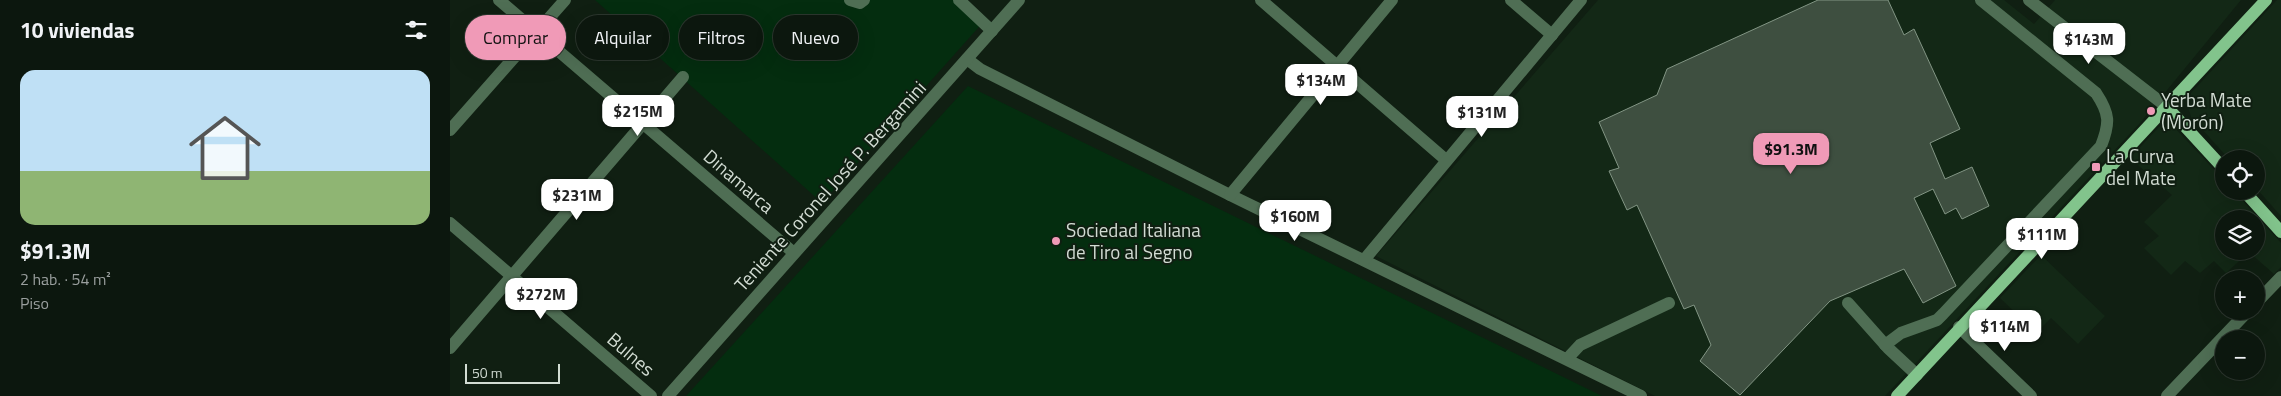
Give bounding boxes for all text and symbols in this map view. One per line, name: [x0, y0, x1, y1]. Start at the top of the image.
text: 10 viviendas: [20, 14, 134, 46]
chip: Comprar: [465, 15, 566, 60]
chip: Alquilar: [576, 15, 669, 60]
chip: Filtros: [679, 15, 763, 60]
chip: Nuevo: [773, 15, 858, 60]
icon: filters: [402, 16, 430, 44]
pin: $143M: [2054, 22, 2124, 65]
text: $143M: [2064, 27, 2114, 51]
pin: $134M: [1286, 64, 1356, 106]
text: $134M: [1296, 68, 1346, 92]
street label: Teniente Coronel José P. Bergamini: [727, 74, 932, 297]
place label: Yerba Mate (Morón): [2161, 85, 2252, 136]
pin: $215M: [603, 94, 673, 137]
pin: $131M: [1447, 96, 1517, 138]
text: $215M: [613, 99, 663, 123]
text: $131M: [1457, 100, 1507, 124]
icon: home: [180, 103, 270, 193]
marker: Yerba Mate (Morón): [2145, 105, 2157, 117]
pin: $91.3M: [1750, 132, 1832, 175]
text: $91.3M: [1764, 137, 1818, 161]
place label: La Curva del Mate: [2106, 141, 2176, 192]
street label: Dinamarca: [697, 142, 782, 220]
map controls: [2215, 150, 2265, 380]
button: locate: [2215, 150, 2265, 200]
marker: La Curva del Mate: [2090, 161, 2102, 173]
pin: $231M: [542, 178, 612, 221]
text: $231M: [552, 183, 602, 207]
pin: $160M: [1260, 200, 1330, 242]
text: $160M: [1270, 204, 1320, 228]
button: layers: [2215, 210, 2265, 260]
place label: Sociedad Italiana de Tiro al Segno: [1066, 215, 1201, 266]
pin: $111M: [2007, 218, 2077, 260]
text: $111M: [2017, 222, 2067, 246]
text: $91.3M: [20, 235, 90, 267]
marker: Sociedad Italiana de Tiro al Segno: [1050, 235, 1062, 247]
text: 2 hab. · 54 m²: [20, 267, 111, 291]
button: +: [2215, 270, 2265, 320]
pin: $272M: [506, 278, 576, 320]
text: $272M: [516, 282, 566, 306]
text: Piso: [20, 291, 49, 315]
pin: $114M: [1970, 310, 2040, 352]
text: $114M: [1980, 314, 2030, 338]
street label: Bulnes: [601, 325, 662, 383]
button: −: [2215, 330, 2265, 380]
scale bar: [465, 361, 560, 384]
text: 50 m: [472, 362, 502, 383]

